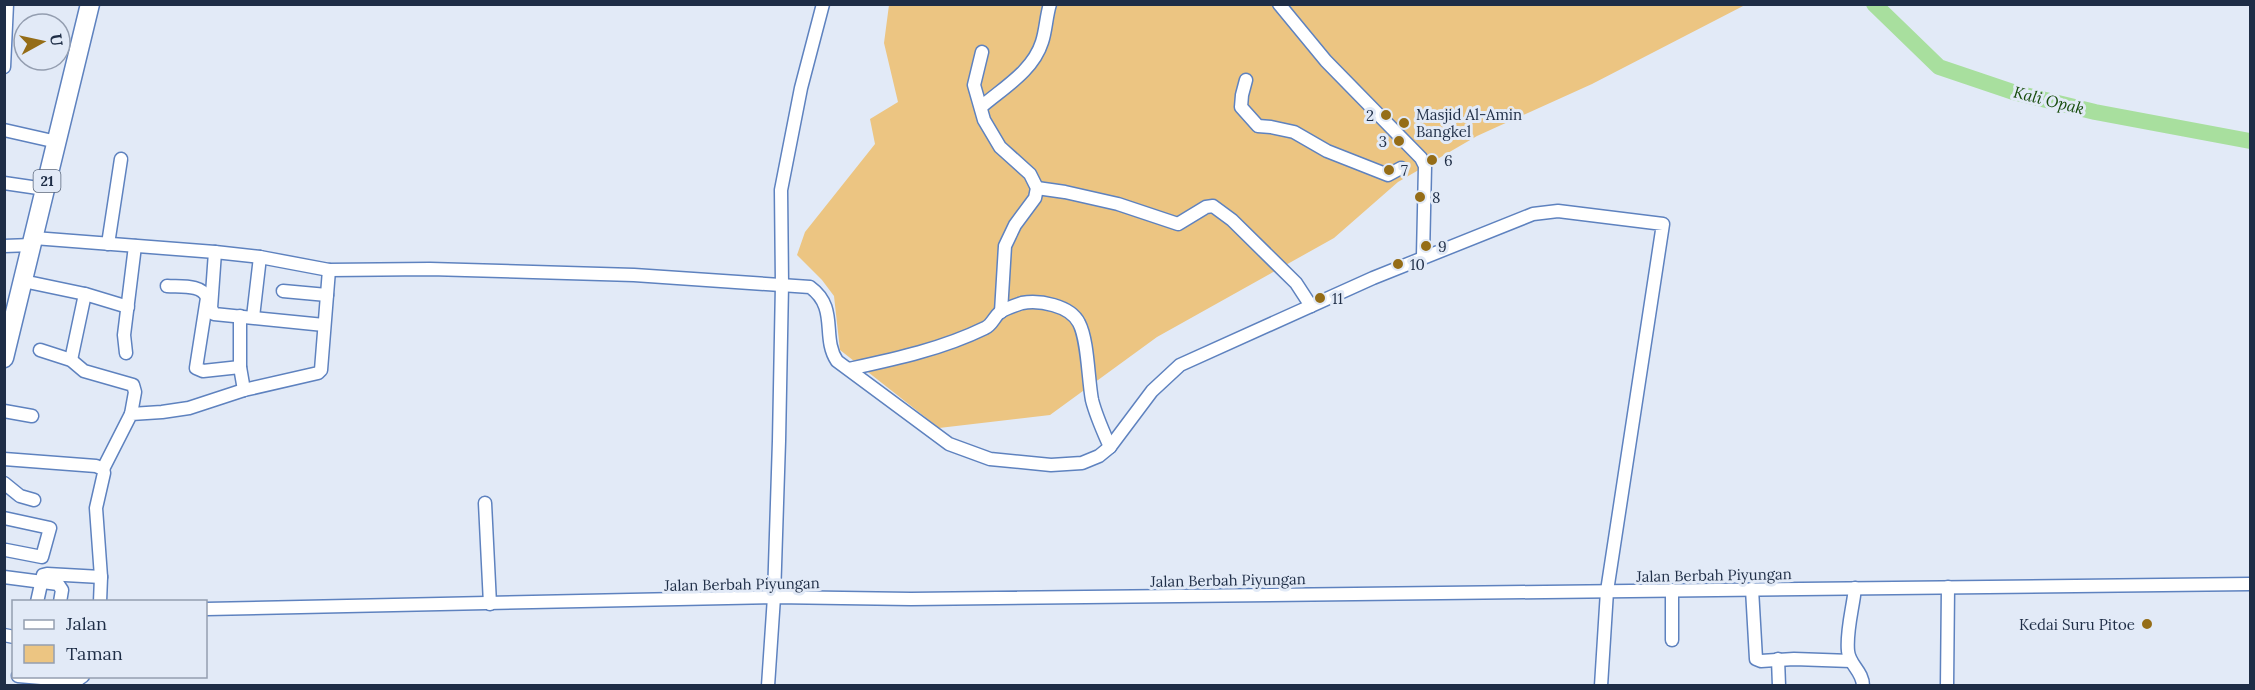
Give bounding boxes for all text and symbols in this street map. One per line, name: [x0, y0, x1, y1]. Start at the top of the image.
north arrow: [12, 12, 72, 72]
text: U: [46, 32, 68, 47]
water label: Kali Opak: [2012, 82, 2086, 118]
place label: Masjid Al-Amin Bangkel: [1416, 105, 1522, 141]
place label: 2: [1366, 106, 1374, 125]
marker: 2: [1379, 108, 1393, 122]
marker: Masjid Al-Amin Bangkel: [1397, 116, 1411, 130]
place label: 3: [1379, 132, 1387, 151]
marker: 3: [1392, 134, 1406, 148]
place label: 6: [1444, 151, 1453, 170]
marker: 6: [1425, 153, 1439, 167]
place label: 7: [1401, 161, 1408, 180]
marker: 7: [1382, 163, 1396, 177]
road number: 21: [34, 170, 60, 192]
place label: 8: [1432, 188, 1440, 207]
marker: 8: [1413, 190, 1427, 204]
place label: 9: [1438, 237, 1447, 256]
marker: 9: [1419, 239, 1433, 253]
place label: 10: [1410, 255, 1425, 274]
marker: 10: [1391, 257, 1405, 271]
place label: 11: [1332, 289, 1343, 308]
marker: 11: [1313, 291, 1327, 305]
street label: Jalan Berbah Piyungan: [1635, 564, 1792, 586]
street label: Jalan Berbah Piyungan: [1149, 569, 1306, 591]
street label: Jalan Berbah Piyungan: [663, 573, 820, 595]
legend: [12, 600, 207, 678]
text: Jalan: [65, 612, 107, 635]
place label: Kedai Suru Pitoe: [2019, 615, 2135, 634]
marker: Kedai Suru Pitoe: [2140, 617, 2154, 631]
text: Taman: [66, 642, 123, 665]

